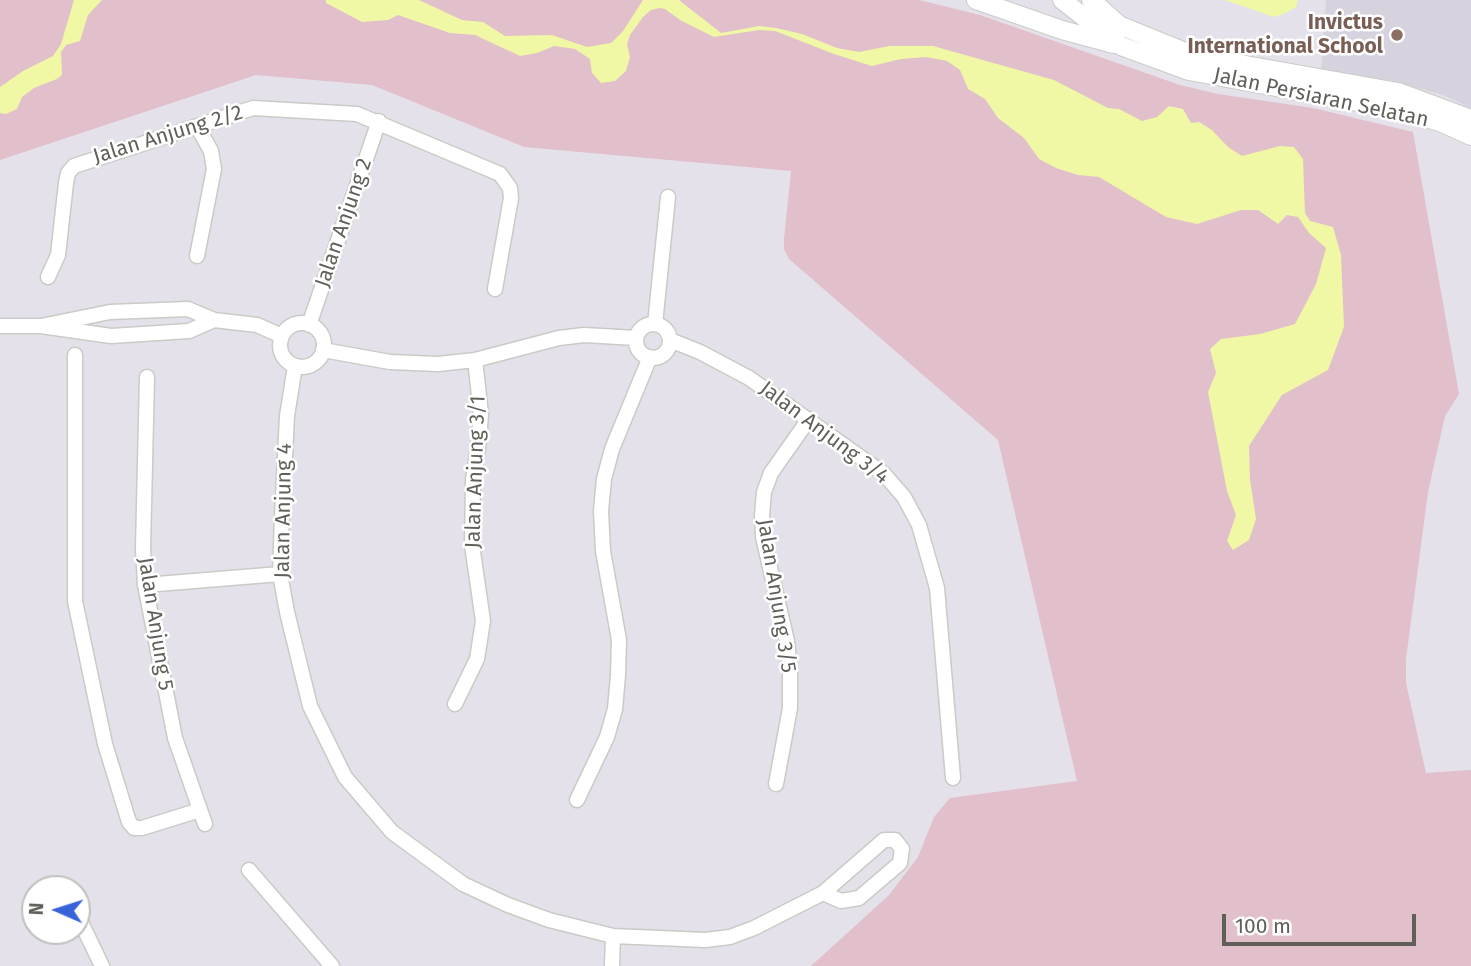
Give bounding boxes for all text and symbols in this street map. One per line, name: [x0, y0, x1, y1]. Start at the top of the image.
place label: Invictus International School: [1187, 10, 1383, 60]
marker: Invictus International School: [1389, 27, 1405, 43]
street label: Jalan Persiaran Selatan: [1211, 63, 1431, 133]
street label: Jalan Anjung 2/2: [90, 100, 246, 170]
street label: Jalan Anjung 2: [310, 155, 378, 291]
street label: Jalan Anjung 3/4: [754, 376, 894, 490]
street label: Jalan Anjung 3/1: [461, 395, 491, 549]
street label: Jalan Anjung 4: [270, 443, 298, 579]
street label: Jalan Anjung 3/5: [751, 517, 801, 675]
street label: Jalan Anjung 5: [132, 556, 178, 692]
north arrow: [21, 875, 91, 945]
scale bar: [1226, 900, 1420, 944]
text: N: [25, 902, 48, 916]
text: 100 m: [1235, 913, 1291, 939]

